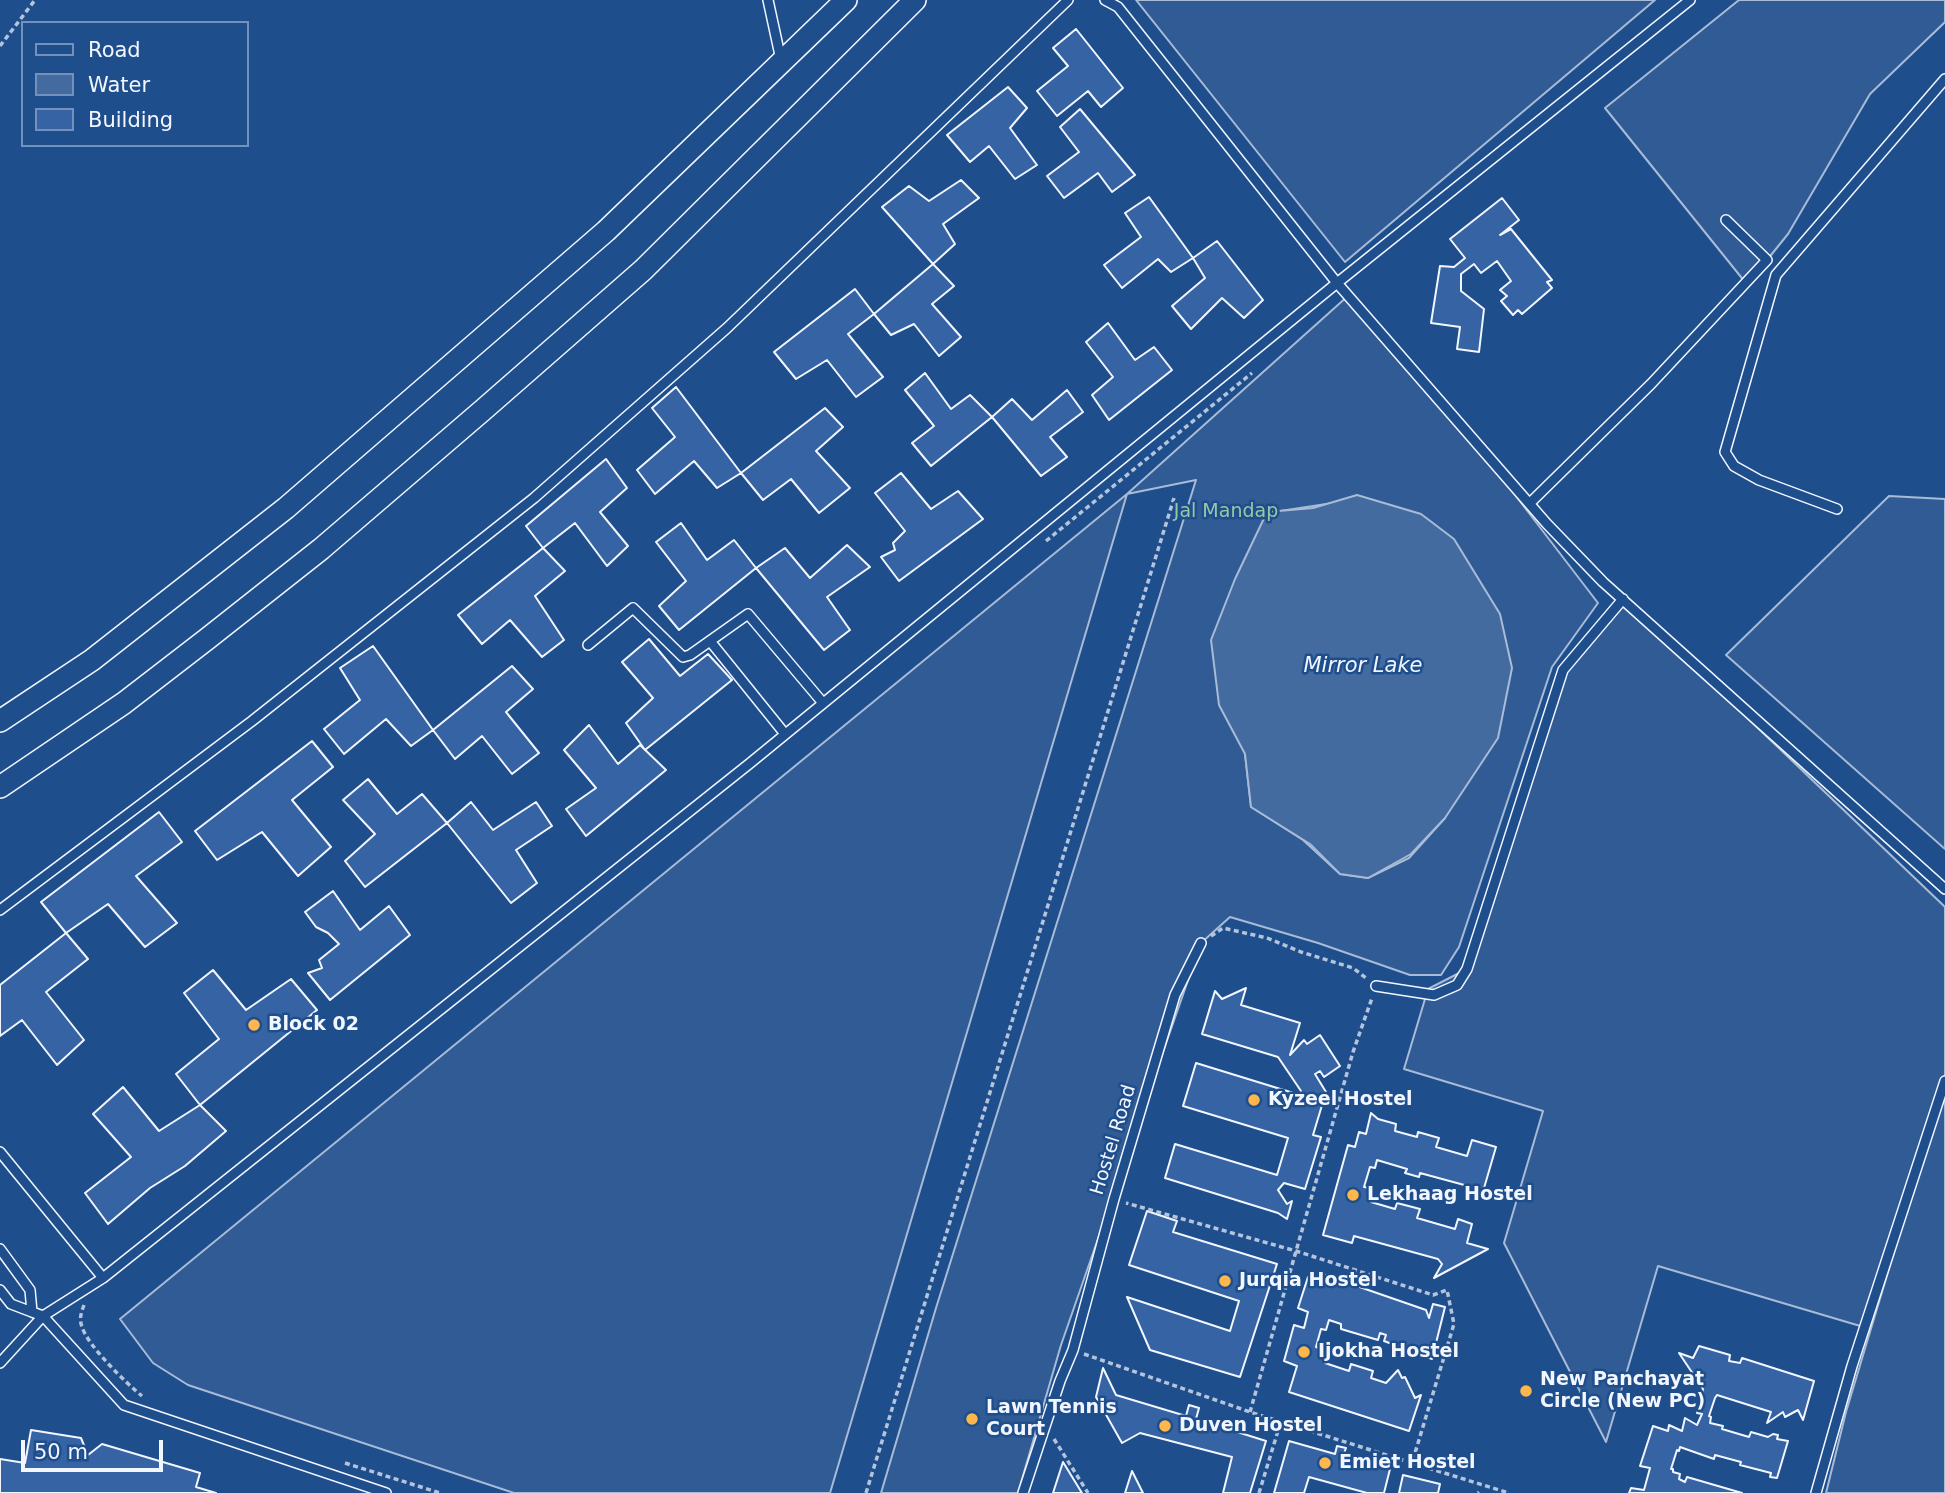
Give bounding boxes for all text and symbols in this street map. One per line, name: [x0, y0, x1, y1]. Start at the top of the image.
legend: [21, 21, 248, 147]
text: Road: [88, 38, 141, 62]
text: Water: [88, 73, 150, 97]
text: Building: [88, 108, 173, 132]
park label: Jal Mandap: [1174, 501, 1278, 523]
water label: Mirror Lake: [1303, 654, 1423, 680]
place label: Block 02: [268, 1014, 359, 1036]
marker: Block 02: [246, 1017, 262, 1033]
street label: Hostel Road: [1086, 1082, 1142, 1198]
place label: Kyzeel Hostel: [1268, 1089, 1413, 1111]
marker: Kyzeel Hostel: [1246, 1092, 1262, 1108]
place label: Lekhaag Hostel: [1367, 1184, 1533, 1206]
marker: Lekhaag Hostel: [1345, 1187, 1361, 1203]
place label: Jurqia Hostel: [1239, 1270, 1377, 1292]
marker: Jurqia Hostel: [1217, 1273, 1233, 1289]
place label: Ijokha Hostel: [1318, 1341, 1459, 1363]
marker: Ijokha Hostel: [1296, 1344, 1312, 1360]
place label: New Panchayat Circle (New PC): [1540, 1369, 1705, 1413]
marker: New Panchayat Circle (New PC): [1518, 1383, 1534, 1399]
place label: Lawn Tennis Court: [986, 1397, 1117, 1441]
marker: Lawn Tennis Court: [964, 1411, 980, 1427]
place label: Duven Hostel: [1179, 1415, 1322, 1437]
marker: Duven Hostel: [1157, 1418, 1173, 1434]
scale bar: [24, 1426, 166, 1470]
text: 50 m: [34, 1440, 88, 1464]
place label: Emiet Hostel: [1339, 1452, 1476, 1474]
marker: Emiet Hostel: [1317, 1455, 1333, 1471]

